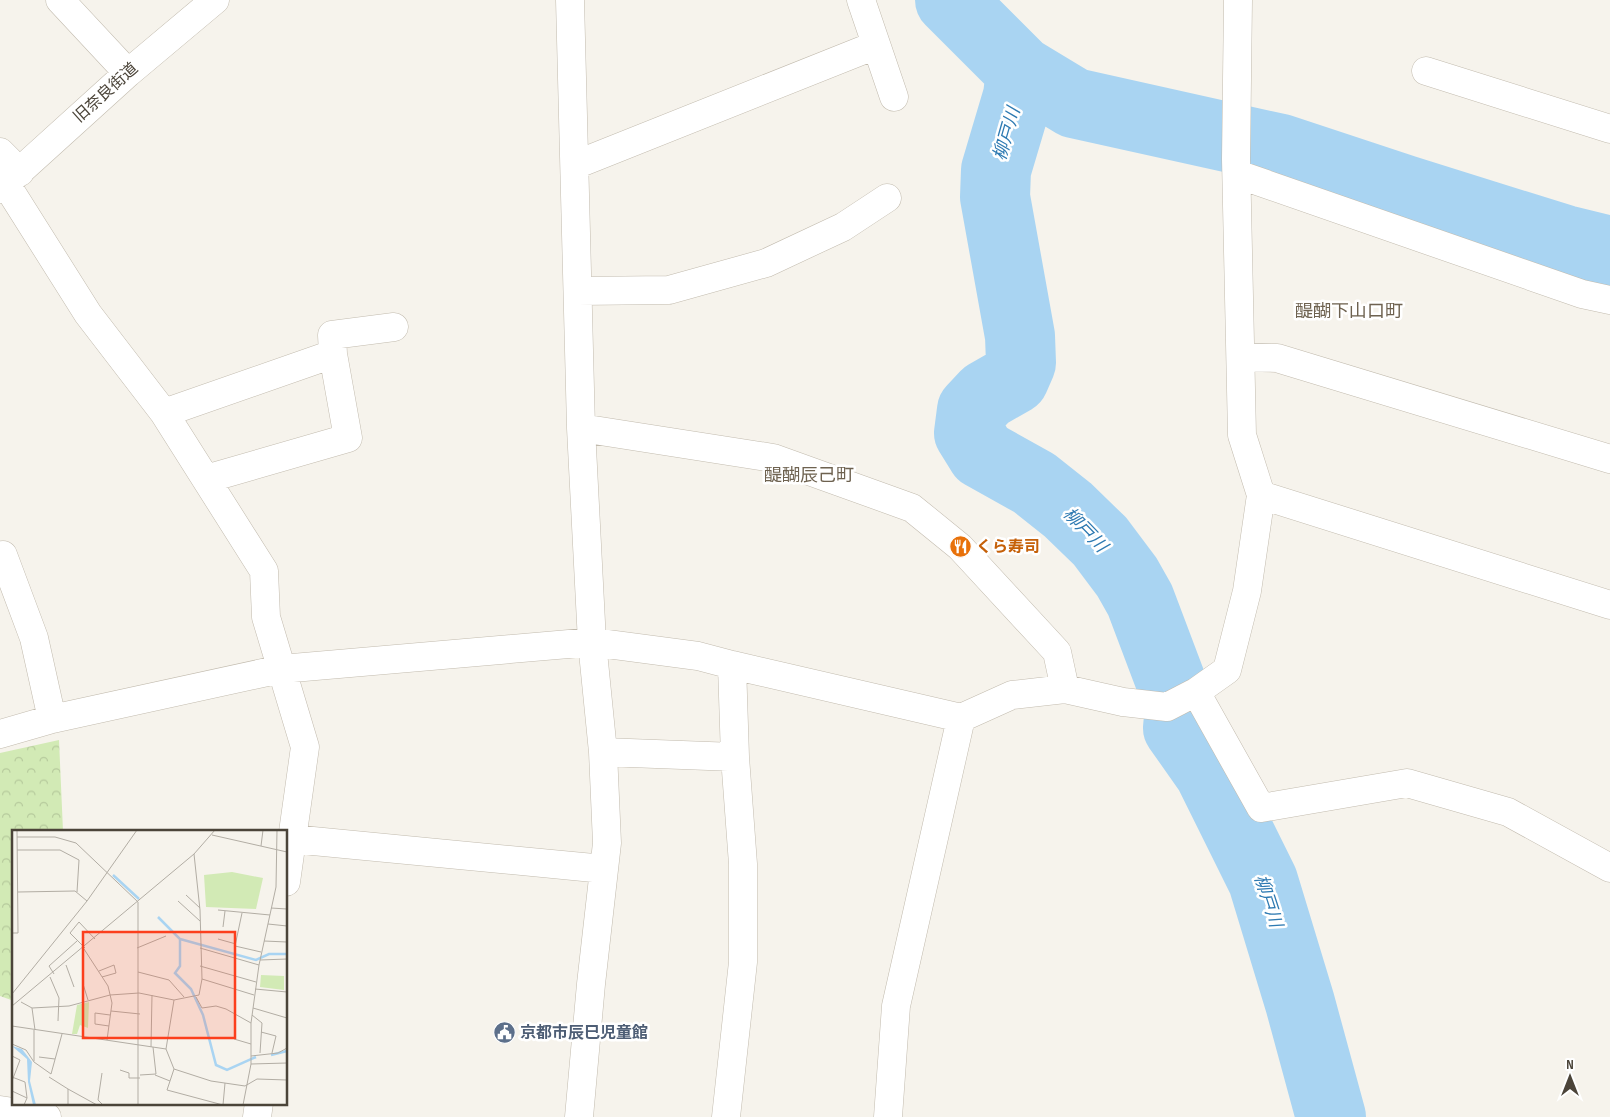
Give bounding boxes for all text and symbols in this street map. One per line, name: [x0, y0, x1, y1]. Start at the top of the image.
street label: 旧奈良街道: [70, 59, 142, 127]
water label: 柳戸川: [989, 103, 1025, 163]
district label: 醍醐下山口町: [1295, 301, 1403, 322]
district label: 醍醐辰己町: [764, 465, 854, 486]
water label: 柳戸川: [1059, 503, 1113, 558]
restaurant icon: くら寿司: [948, 535, 972, 559]
place label: くら寿司: [976, 538, 1040, 557]
inset map: [12, 830, 288, 1104]
water label: 柳戸川: [1250, 872, 1287, 932]
public building icon: 京都市辰巳児童館: [492, 1021, 516, 1045]
place label: 京都市辰巳児童館: [520, 1024, 648, 1043]
north arrow: [1545, 1052, 1595, 1102]
text: N: [1566, 1056, 1574, 1073]

